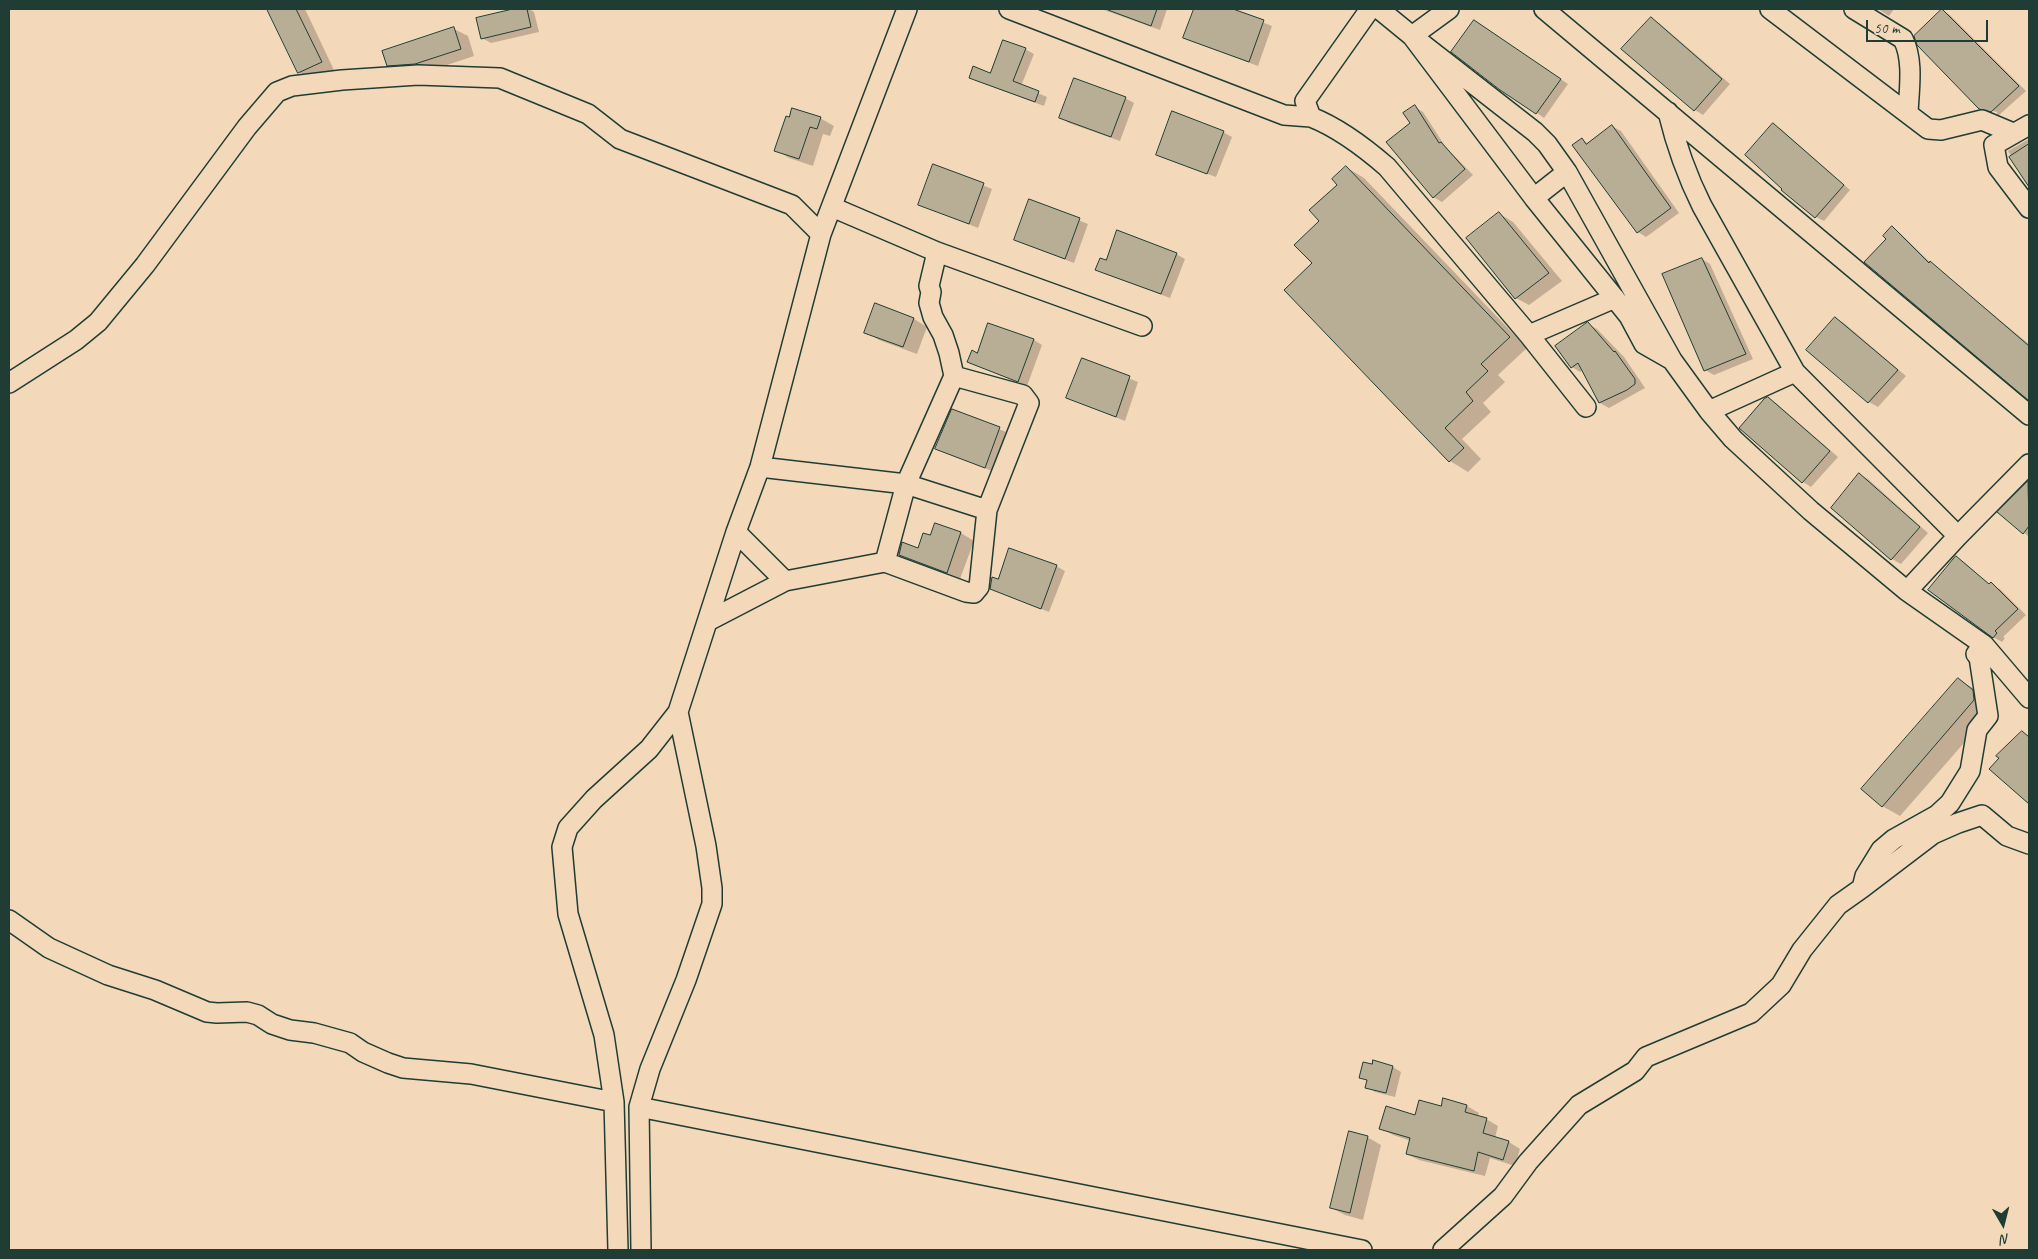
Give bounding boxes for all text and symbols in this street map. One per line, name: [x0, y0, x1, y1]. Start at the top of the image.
scale bar: [1868, 10, 1990, 42]
text: 50 m: [1874, 19, 1900, 38]
north arrow: [1978, 1199, 2028, 1249]
text: N: [2000, 1230, 2011, 1248]

